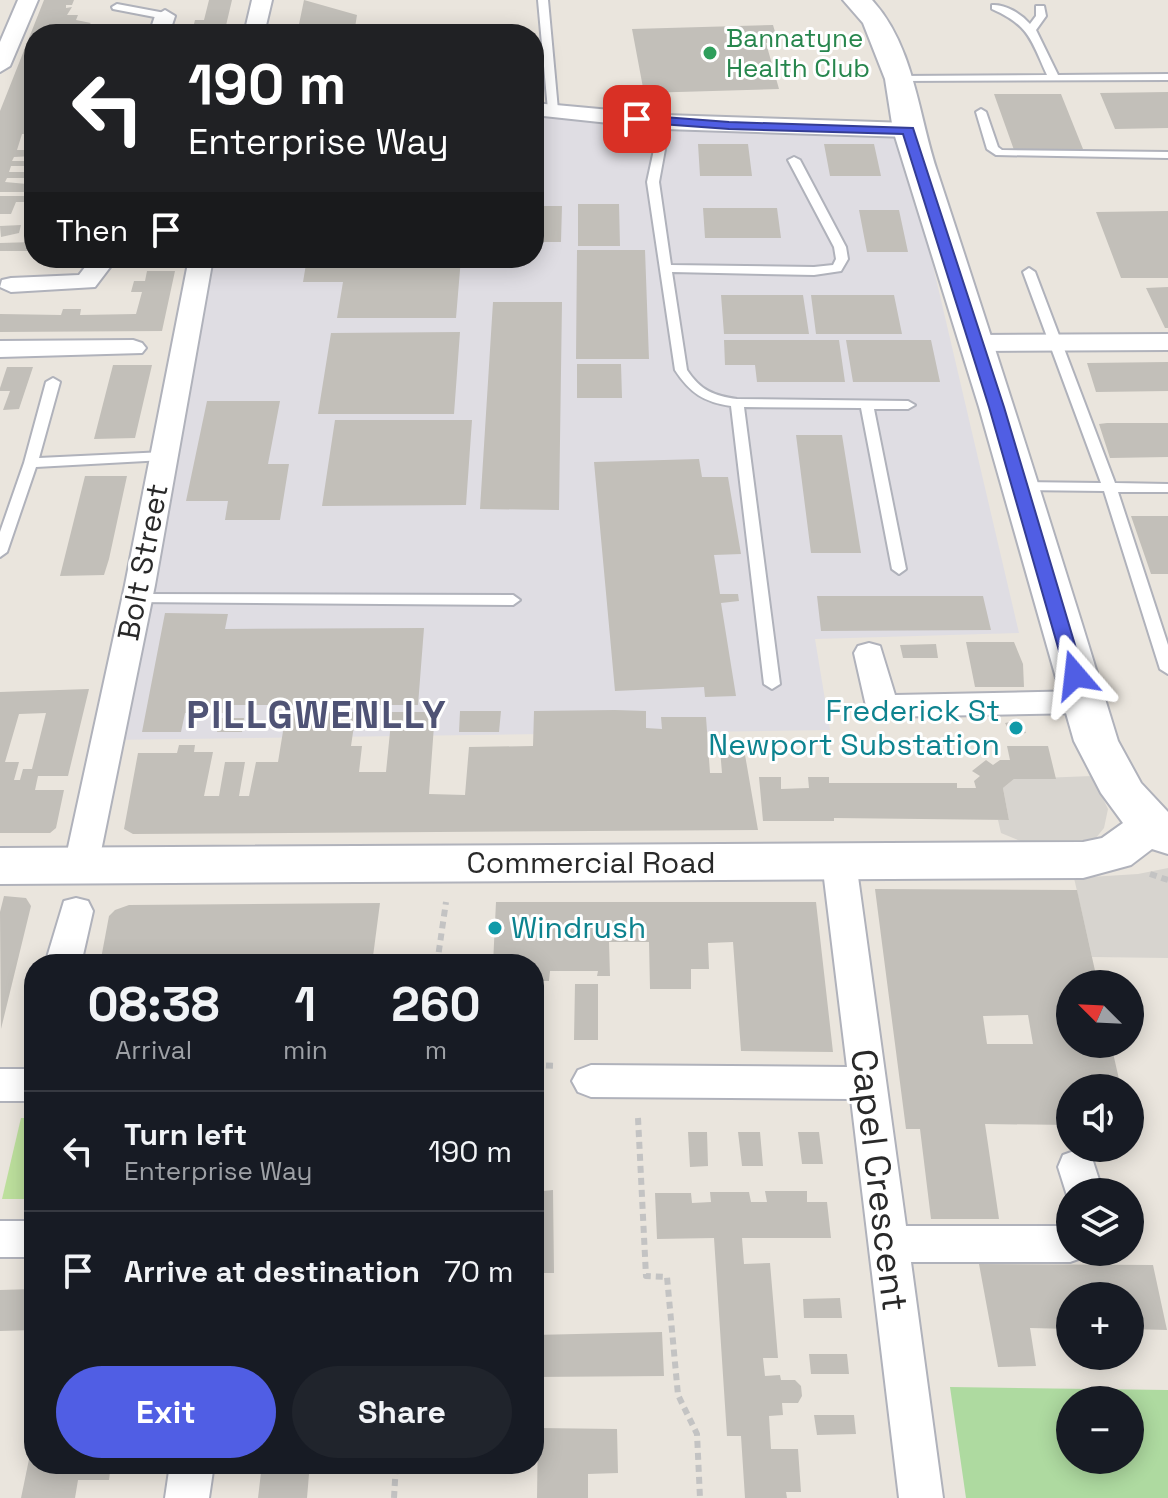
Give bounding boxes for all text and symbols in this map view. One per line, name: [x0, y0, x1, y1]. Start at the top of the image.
place label: Bannatyne Health Club: [726, 21, 870, 85]
marker: Bannatyne Health Club: [701, 44, 719, 62]
text: 190 m: [188, 49, 346, 120]
icon: left: [56, 56, 160, 160]
pin: [603, 85, 671, 153]
icon: arrive: [615, 97, 659, 141]
text: Enterprise Way: [188, 119, 449, 165]
icon: arrive: [144, 208, 188, 252]
text: Then: [56, 211, 128, 250]
street label: Bolt Street: [108, 480, 177, 644]
position arrow: [1033, 633, 1117, 717]
district label: PILLGWENLLY: [186, 691, 448, 739]
place label: Frederick St Newport Substation: [708, 691, 1000, 764]
marker: Frederick St Newport Substation: [1007, 719, 1025, 737]
street label: Commercial Road: [466, 843, 716, 882]
place label: Windrush: [511, 908, 646, 947]
marker: Windrush: [486, 919, 504, 937]
north arrow: [1056, 970, 1144, 1058]
map controls: [1056, 970, 1144, 1474]
text: 08:38: [87, 974, 220, 1035]
text: 1: [295, 974, 316, 1035]
text: 260: [391, 974, 481, 1035]
text: Arrival: [115, 1033, 192, 1067]
text: min: [283, 1033, 328, 1067]
text: m: [425, 1033, 447, 1067]
street label: Capel Crescent: [840, 1046, 918, 1314]
button: sound: [1056, 1074, 1144, 1162]
text: Turn left: [124, 1115, 247, 1154]
icon: left: [56, 1129, 100, 1173]
text: 190 m: [428, 1132, 512, 1171]
text: Enterprise Way: [124, 1154, 312, 1188]
button: layers: [1056, 1178, 1144, 1266]
icon: arrive: [56, 1249, 100, 1293]
text: Arrive at destination: [124, 1252, 420, 1291]
text: 70 m: [444, 1252, 513, 1291]
button: +: [1056, 1282, 1144, 1370]
button: Exit: [56, 1366, 276, 1458]
button: Share: [292, 1366, 512, 1458]
button: −: [1056, 1386, 1144, 1474]

